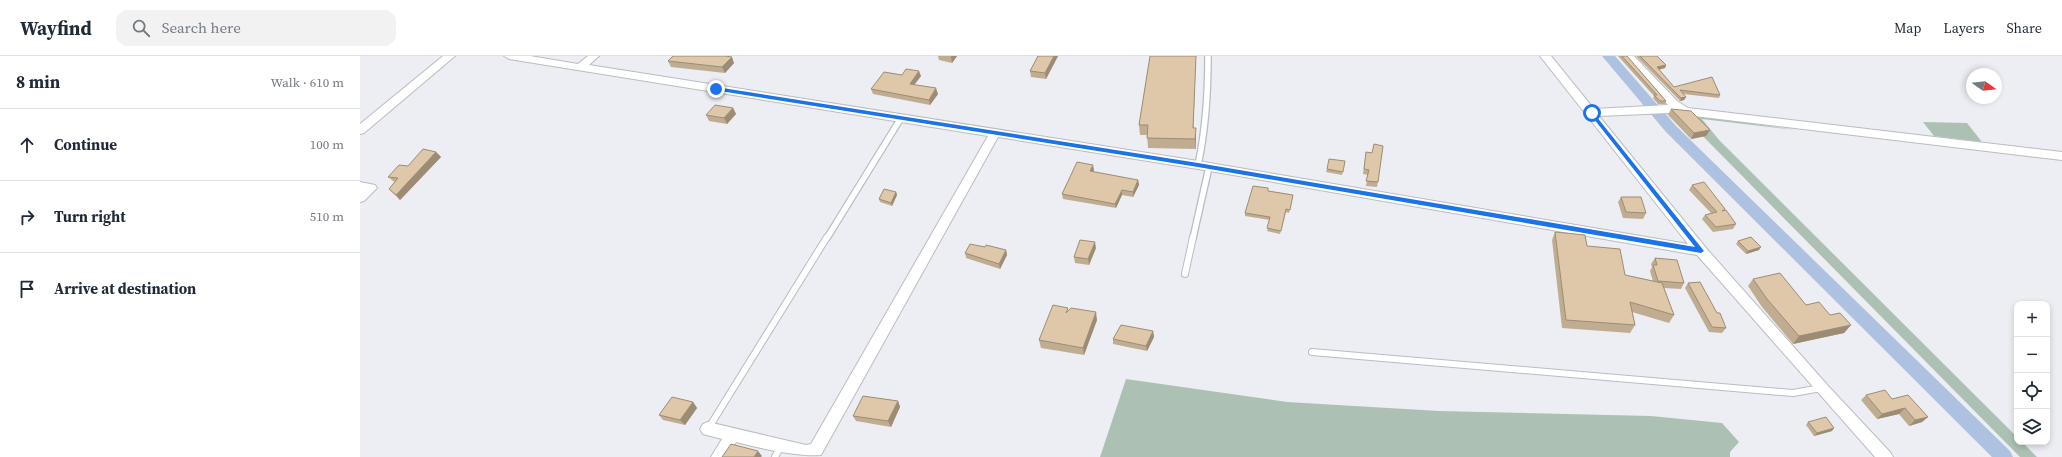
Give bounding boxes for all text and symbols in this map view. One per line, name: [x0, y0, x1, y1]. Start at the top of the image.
search box: [116, 10, 396, 46]
text: Wayfind: [20, 15, 92, 41]
icon: search: [130, 17, 152, 39]
text: Search here: [162, 17, 241, 38]
text: Map: [1894, 18, 1921, 38]
text: Layers: [1943, 18, 1985, 38]
text: Share: [2007, 18, 2042, 38]
north arrow: [1966, 68, 2002, 104]
text: 8 min: [16, 70, 60, 94]
text: Walk · 610 m: [271, 74, 344, 91]
route end: [707, 80, 725, 98]
route start: [1583, 104, 1601, 122]
icon: ahead: [16, 134, 38, 156]
text: Continue: [54, 134, 117, 155]
text: 100 m: [310, 136, 344, 153]
icon: right: [16, 206, 38, 228]
text: Turn right: [54, 206, 126, 227]
text: 510 m: [310, 208, 344, 225]
icon: arrive: [16, 278, 38, 300]
text: Arrive at destination: [54, 278, 196, 299]
map controls: [2014, 301, 2050, 445]
button: +: [2014, 301, 2050, 337]
button: −: [2014, 337, 2050, 373]
button: locate: [2014, 373, 2050, 409]
button: layers: [2014, 409, 2050, 445]

